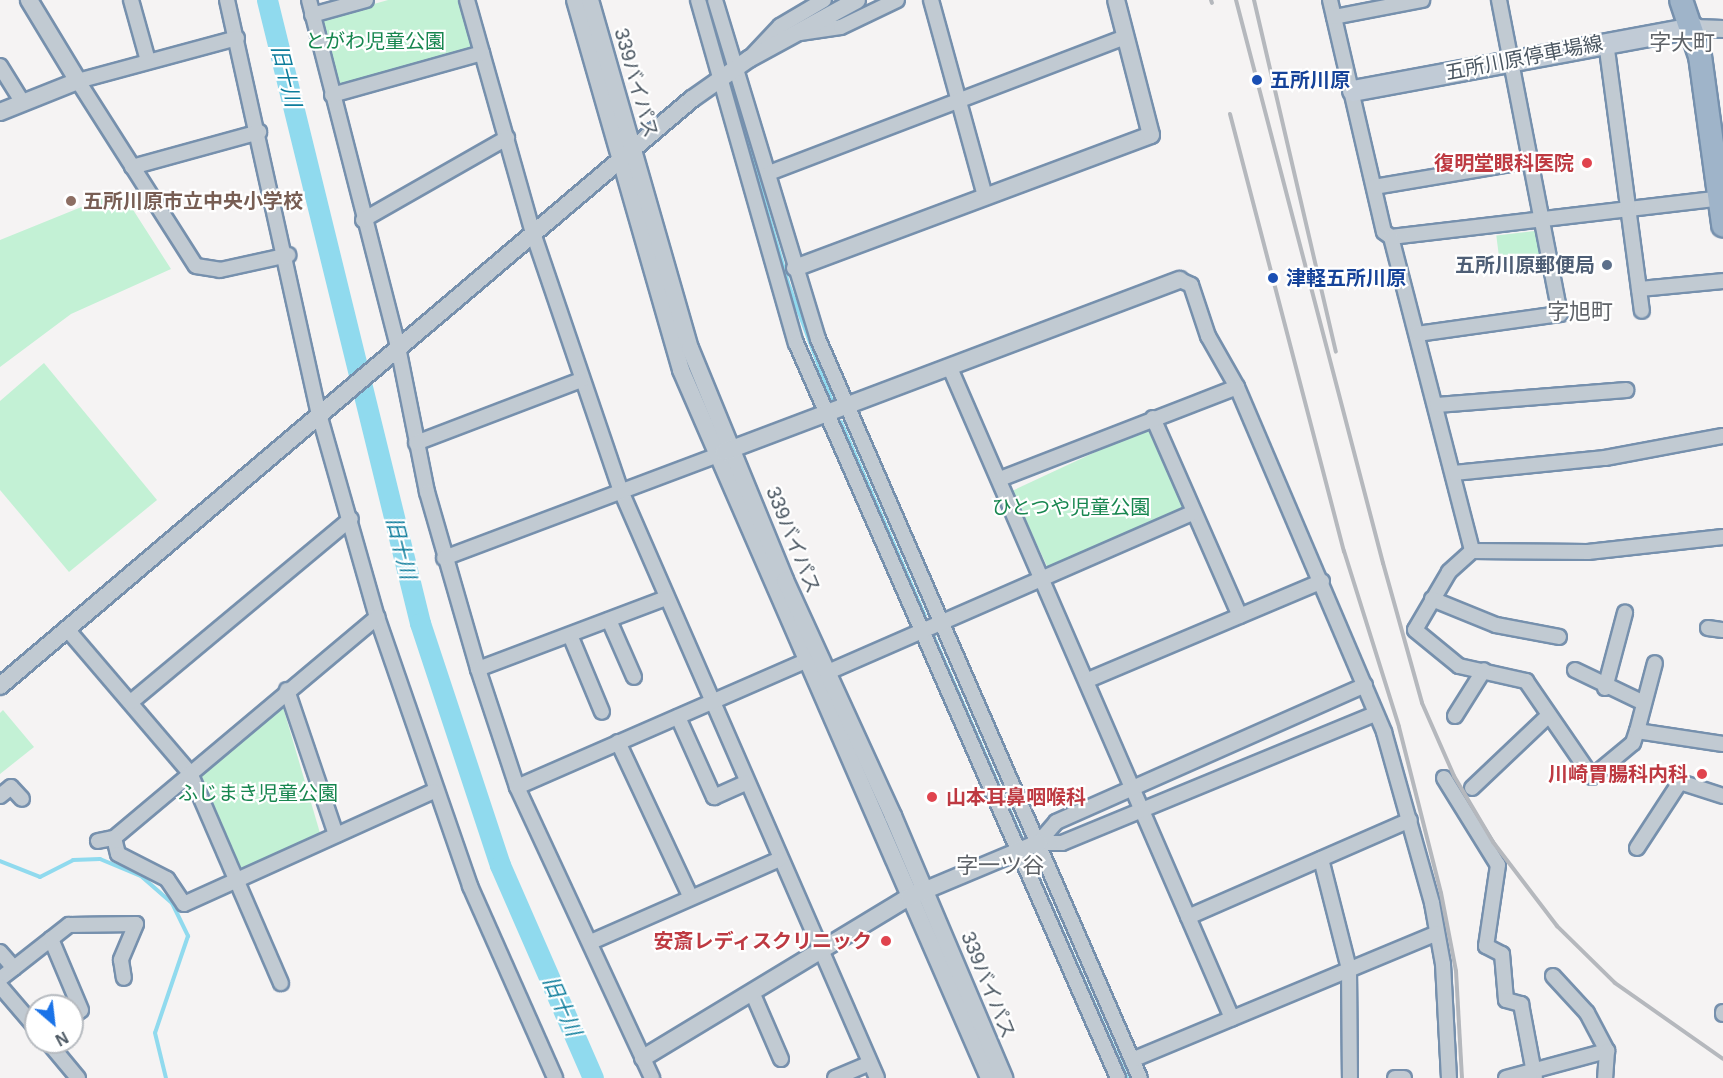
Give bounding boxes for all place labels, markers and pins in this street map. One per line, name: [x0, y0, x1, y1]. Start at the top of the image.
place label: 五所川原: [1270, 68, 1350, 92]
marker: 五所川原: [1248, 71, 1266, 89]
place label: 復明堂眼科医院: [1434, 151, 1574, 175]
marker: 復明堂眼科医院: [1578, 154, 1596, 172]
place label: 五所川原市立中央小学校: [83, 189, 303, 213]
marker: 五所川原市立中央小学校: [64, 194, 78, 208]
place label: 五所川原郵便局: [1455, 253, 1595, 277]
marker: 五所川原郵便局: [1600, 258, 1614, 272]
place label: 津軽五所川原: [1286, 266, 1406, 290]
marker: 津軽五所川原: [1264, 269, 1282, 287]
place label: 川崎胃腸科内科: [1548, 762, 1688, 786]
marker: 川崎胃腸科内科: [1693, 765, 1711, 783]
place label: 山本耳鼻咽喉科: [946, 785, 1086, 809]
marker: 山本耳鼻咽喉科: [923, 788, 941, 806]
place label: 安斎レディスクリニック: [652, 929, 872, 953]
marker: 安斎レディスクリニック: [877, 932, 895, 950]

